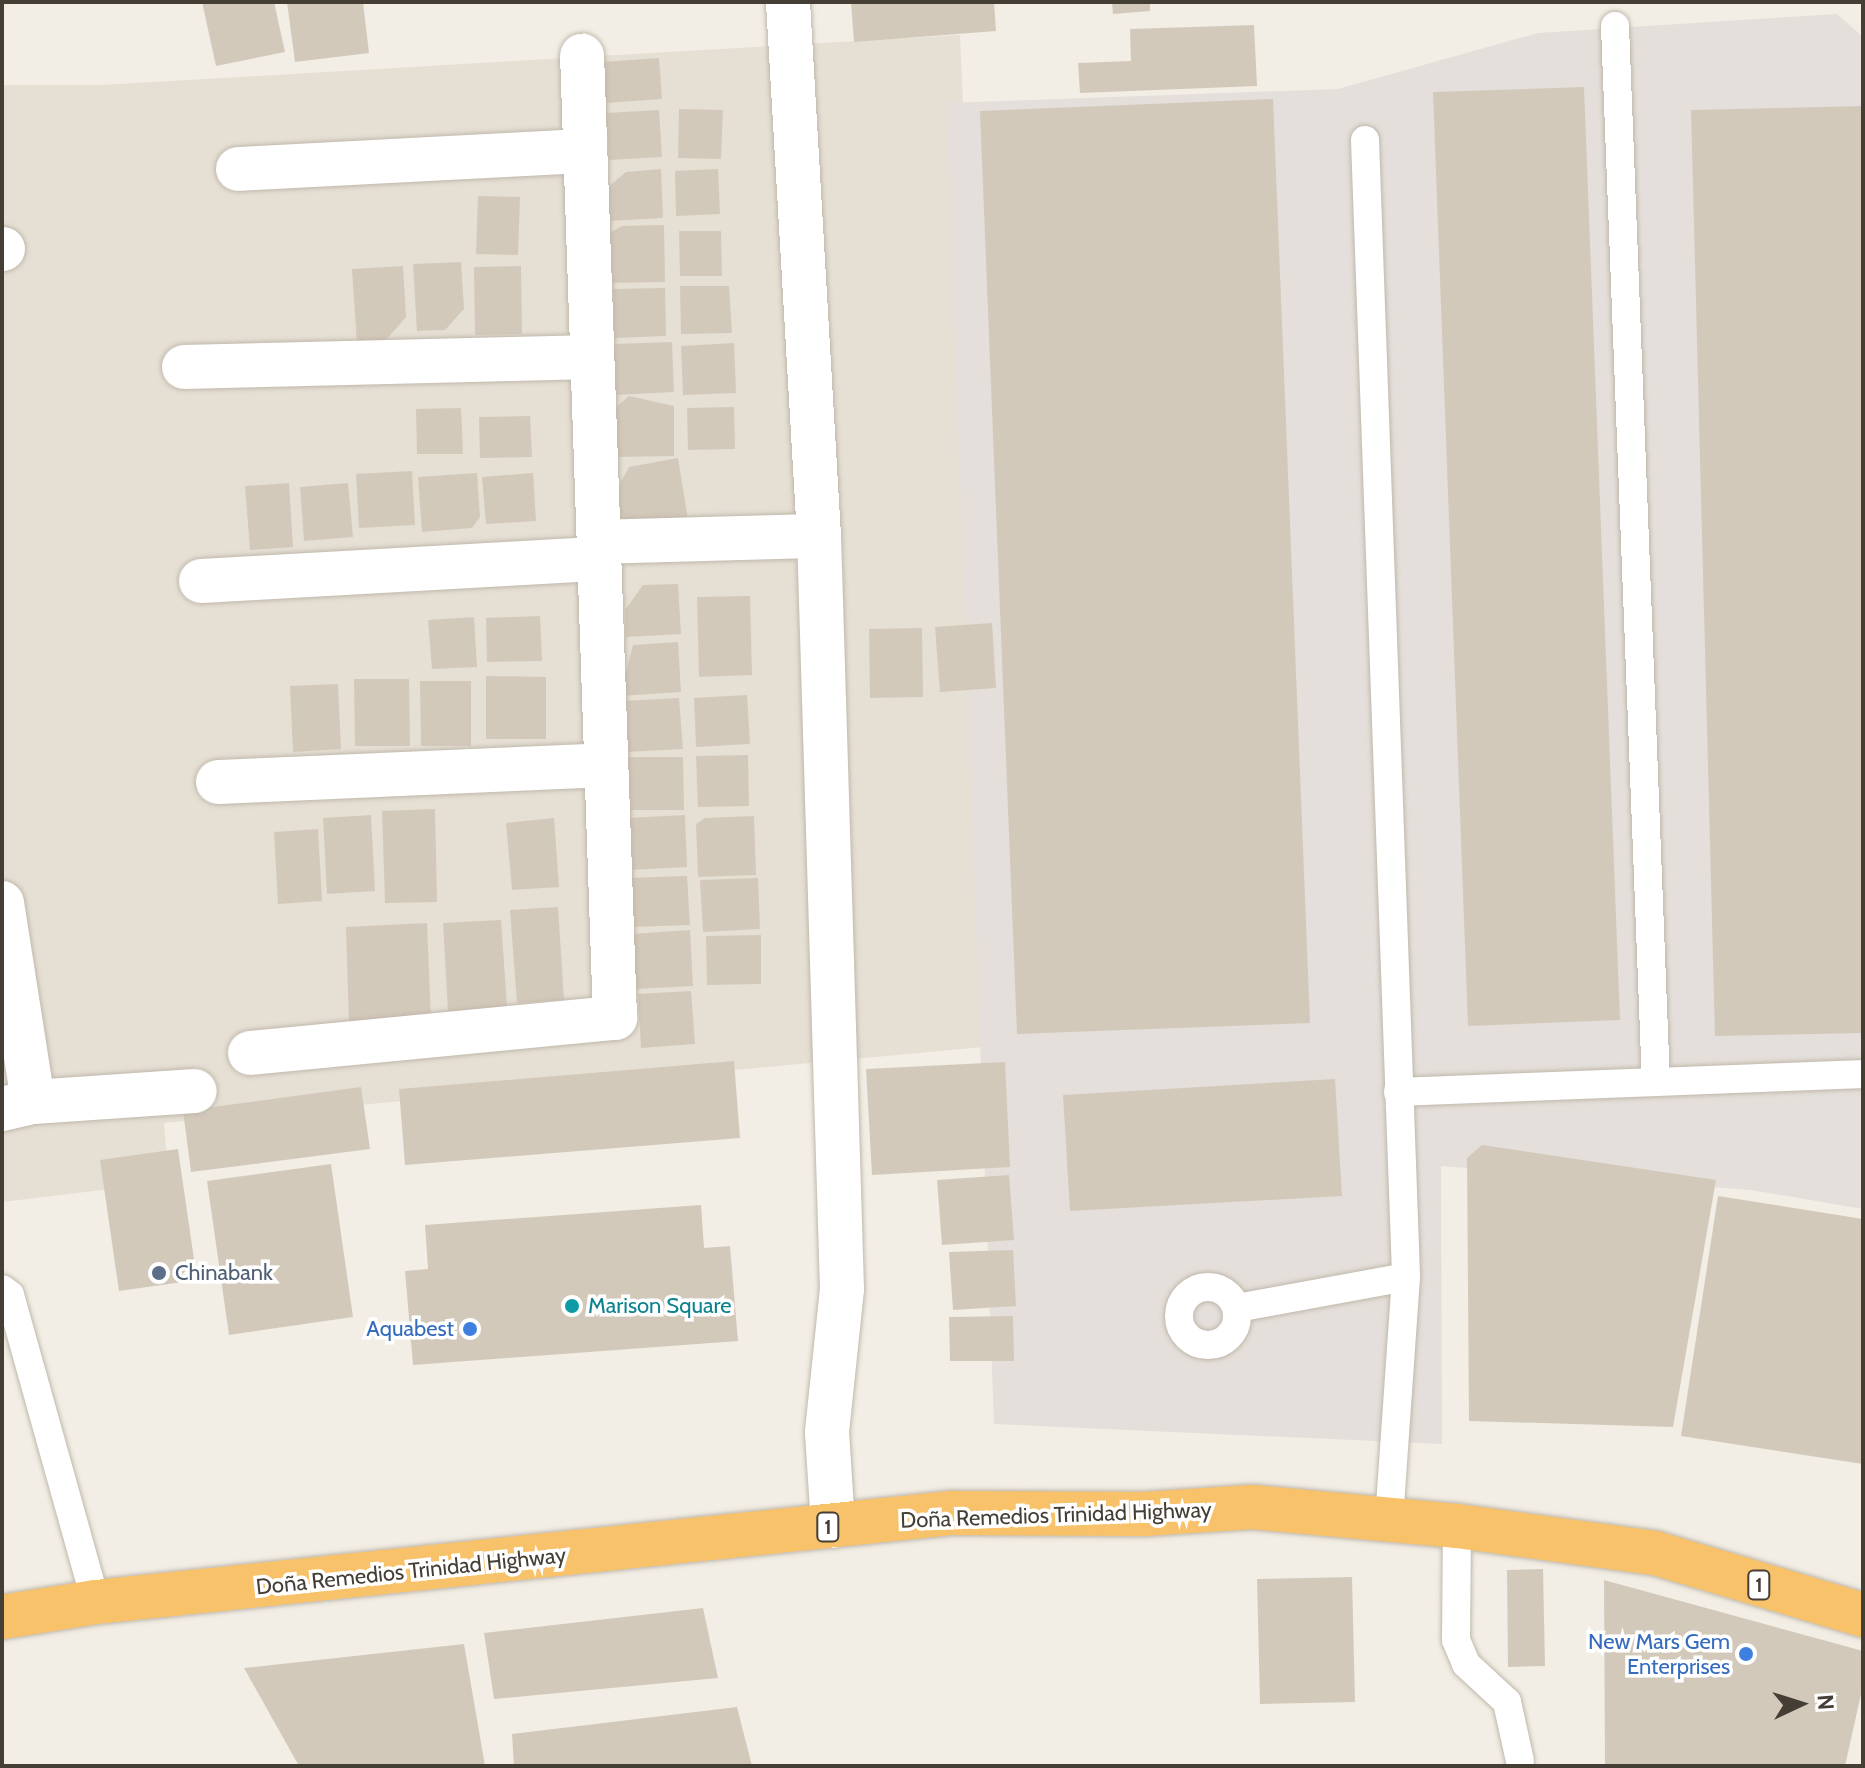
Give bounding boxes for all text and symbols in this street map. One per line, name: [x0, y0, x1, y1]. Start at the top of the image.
place label: Chinabank: [175, 1260, 273, 1286]
marker: Chinabank: [150, 1264, 168, 1282]
place label: Marison Square: [588, 1293, 731, 1319]
marker: Marison Square: [563, 1297, 581, 1315]
place label: Aquabest: [366, 1316, 454, 1342]
marker: Aquabest: [461, 1320, 479, 1338]
street label: Doña Remedios Trinidad Highway: [900, 1496, 1212, 1534]
road number: 1: [816, 1511, 840, 1543]
street label: Doña Remedios Trinidad Highway: [255, 1542, 567, 1600]
road number: 1: [1747, 1569, 1771, 1601]
place label: New Mars Gem Enterprises: [1588, 1628, 1730, 1680]
marker: New Mars Gem Enterprises: [1737, 1645, 1755, 1663]
north arrow: [1761, 1664, 1841, 1744]
text: N: [1811, 1694, 1839, 1711]

